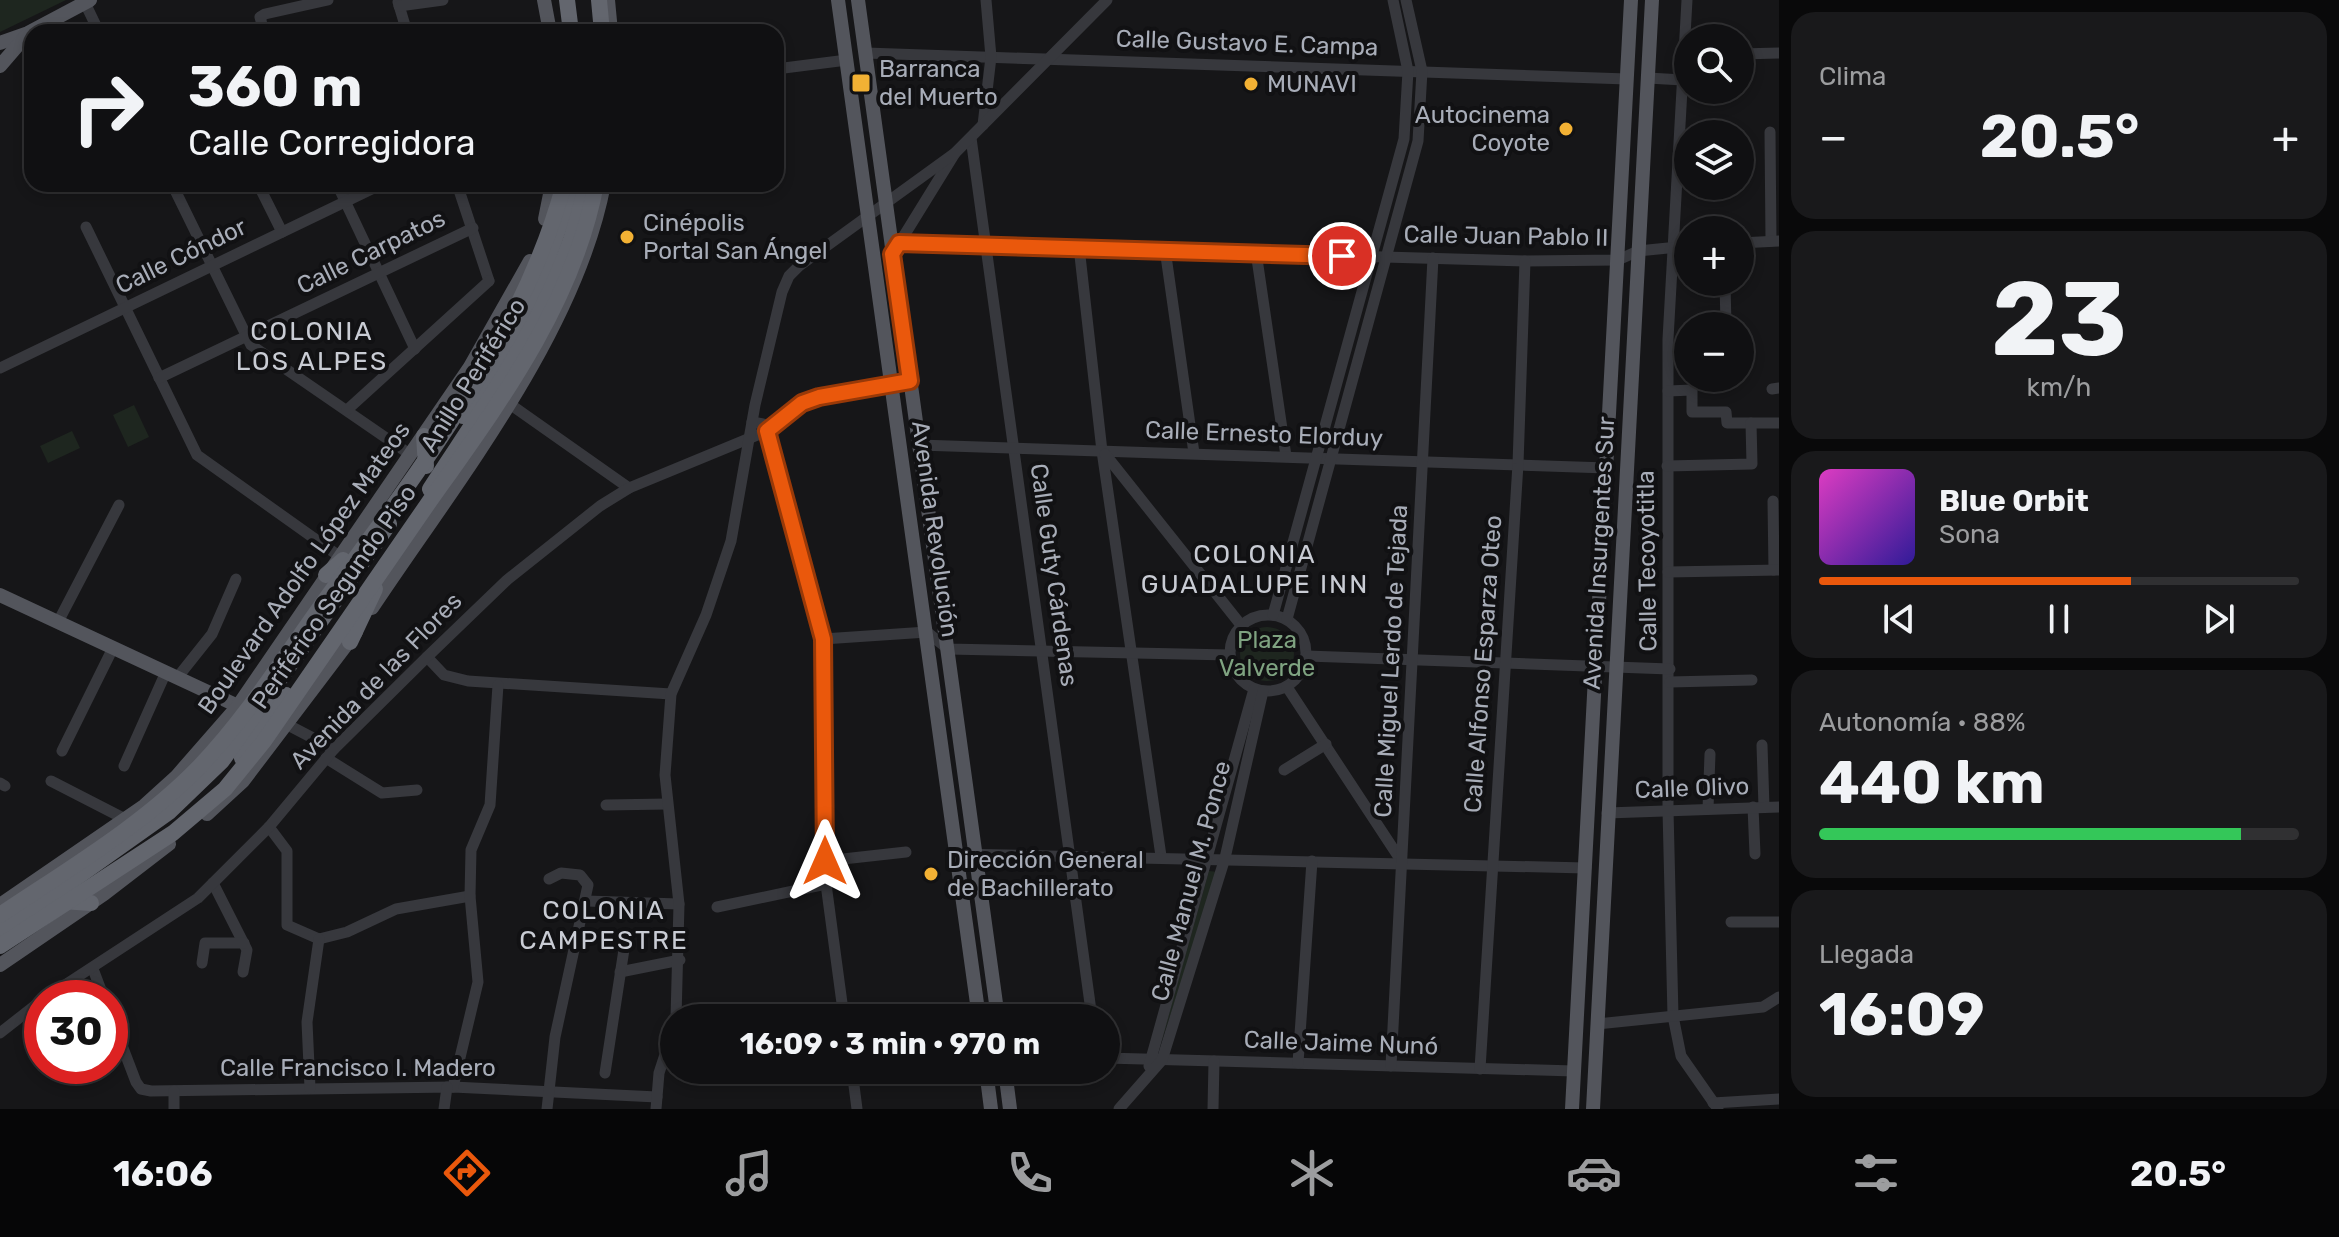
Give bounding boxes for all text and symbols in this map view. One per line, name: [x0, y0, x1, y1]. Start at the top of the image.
street label: Calle Gustavo E. Campa: [1115, 24, 1379, 62]
map controls: [1674, 24, 1754, 392]
button: search: [1674, 24, 1754, 104]
text: 360 m: [188, 54, 363, 120]
place label: Barranca del Muerto: [879, 55, 998, 111]
icon: right: [56, 56, 160, 160]
text: Clima: [1819, 61, 1886, 92]
place label: MUNAVI: [1267, 70, 1357, 98]
marker: Barranca del Muerto: [850, 72, 872, 94]
marker: MUNAVI: [1242, 75, 1260, 93]
place label: Autocinema Coyote: [1415, 101, 1550, 157]
text: 20.5°: [1980, 101, 2140, 172]
text: −: [1819, 111, 1848, 163]
text: +: [2272, 111, 2299, 163]
marker: Autocinema Coyote: [1557, 120, 1575, 138]
button: layers: [1674, 120, 1754, 200]
text: Calle Corregidora: [188, 121, 476, 164]
street label: Calle Carpatos: [292, 204, 450, 300]
place label: Cinépolis Portal San Ángel: [643, 209, 828, 265]
street label: Calle Cóndor: [111, 212, 251, 300]
button: +: [1674, 216, 1754, 296]
street label: Calle Juan Pablo II: [1403, 220, 1609, 252]
pin: [1308, 222, 1376, 290]
marker: Cinépolis Portal San Ángel: [618, 228, 636, 246]
icon: arrive: [1320, 234, 1364, 278]
text: 23: [1991, 258, 2127, 381]
street label: Anillo Periférico: [415, 293, 531, 457]
button: −: [1674, 312, 1754, 392]
district label: COLONIA LOS ALPES: [236, 316, 388, 377]
text: km/h: [2027, 372, 2091, 403]
street label: Calle Ernesto Elorduy: [1145, 416, 1383, 452]
street label: Avenida Insurgentes Sur: [1578, 416, 1620, 690]
street label: Boulevard Adolfo López Mateos: [192, 417, 416, 719]
street label: Avenida Revolución: [906, 419, 964, 639]
street label: Calle Guty Cárdenas: [1024, 462, 1084, 688]
street label: Calle Tecoyotitla: [1631, 470, 1663, 652]
street label: Periférico Segundo Piso: [246, 480, 422, 714]
text: Blue Orbit: [1939, 483, 2089, 519]
street label: Calle Miguel Lerdo de Tejada: [1369, 504, 1413, 818]
street label: Calle Alfonso Esparza Oteo: [1459, 514, 1507, 814]
text: Sona: [1939, 519, 2000, 550]
district label: COLONIA GUADALUPE INN: [1141, 539, 1369, 600]
street label: Avenida de las Flores: [285, 587, 467, 775]
icon: previous: [1877, 597, 1921, 641]
icon: pause: [2037, 597, 2081, 641]
icon: next: [2197, 597, 2241, 641]
park label: Plaza Valverde: [1219, 626, 1315, 682]
text: Autonomía · 88%: [1819, 707, 2026, 738]
text: 440 km: [1819, 747, 2045, 818]
street label: Calle Manuel M. Ponce: [1145, 758, 1237, 1004]
street label: Calle Olivo: [1634, 772, 1750, 804]
position arrow: [783, 819, 867, 903]
place label: Dirección General de Bachillerato: [947, 846, 1144, 902]
marker: Dirección General de Bachillerato: [922, 865, 940, 883]
district label: COLONIA CAMPESTRE: [519, 895, 689, 956]
text: Llegada: [1819, 939, 1914, 970]
text: 16:09: [1819, 979, 1985, 1050]
speed limit sign: 30: [24, 980, 128, 1084]
text: 16:09 · 3 min · 970 m: [740, 1026, 1040, 1062]
street label: Calle Jaime Nunó: [1243, 1026, 1439, 1060]
street label: Calle Francisco I. Madero: [220, 1054, 496, 1082]
icon: directions: [439, 1145, 495, 1201]
icon: music: [721, 1145, 777, 1201]
icon: phone: [1002, 1145, 1058, 1201]
icon: climate: [1284, 1145, 1340, 1201]
icon: car: [1566, 1145, 1622, 1201]
icon: filters: [1848, 1145, 1904, 1201]
text: 16:06: [113, 1152, 213, 1195]
text: 20.5°: [2130, 1152, 2226, 1195]

